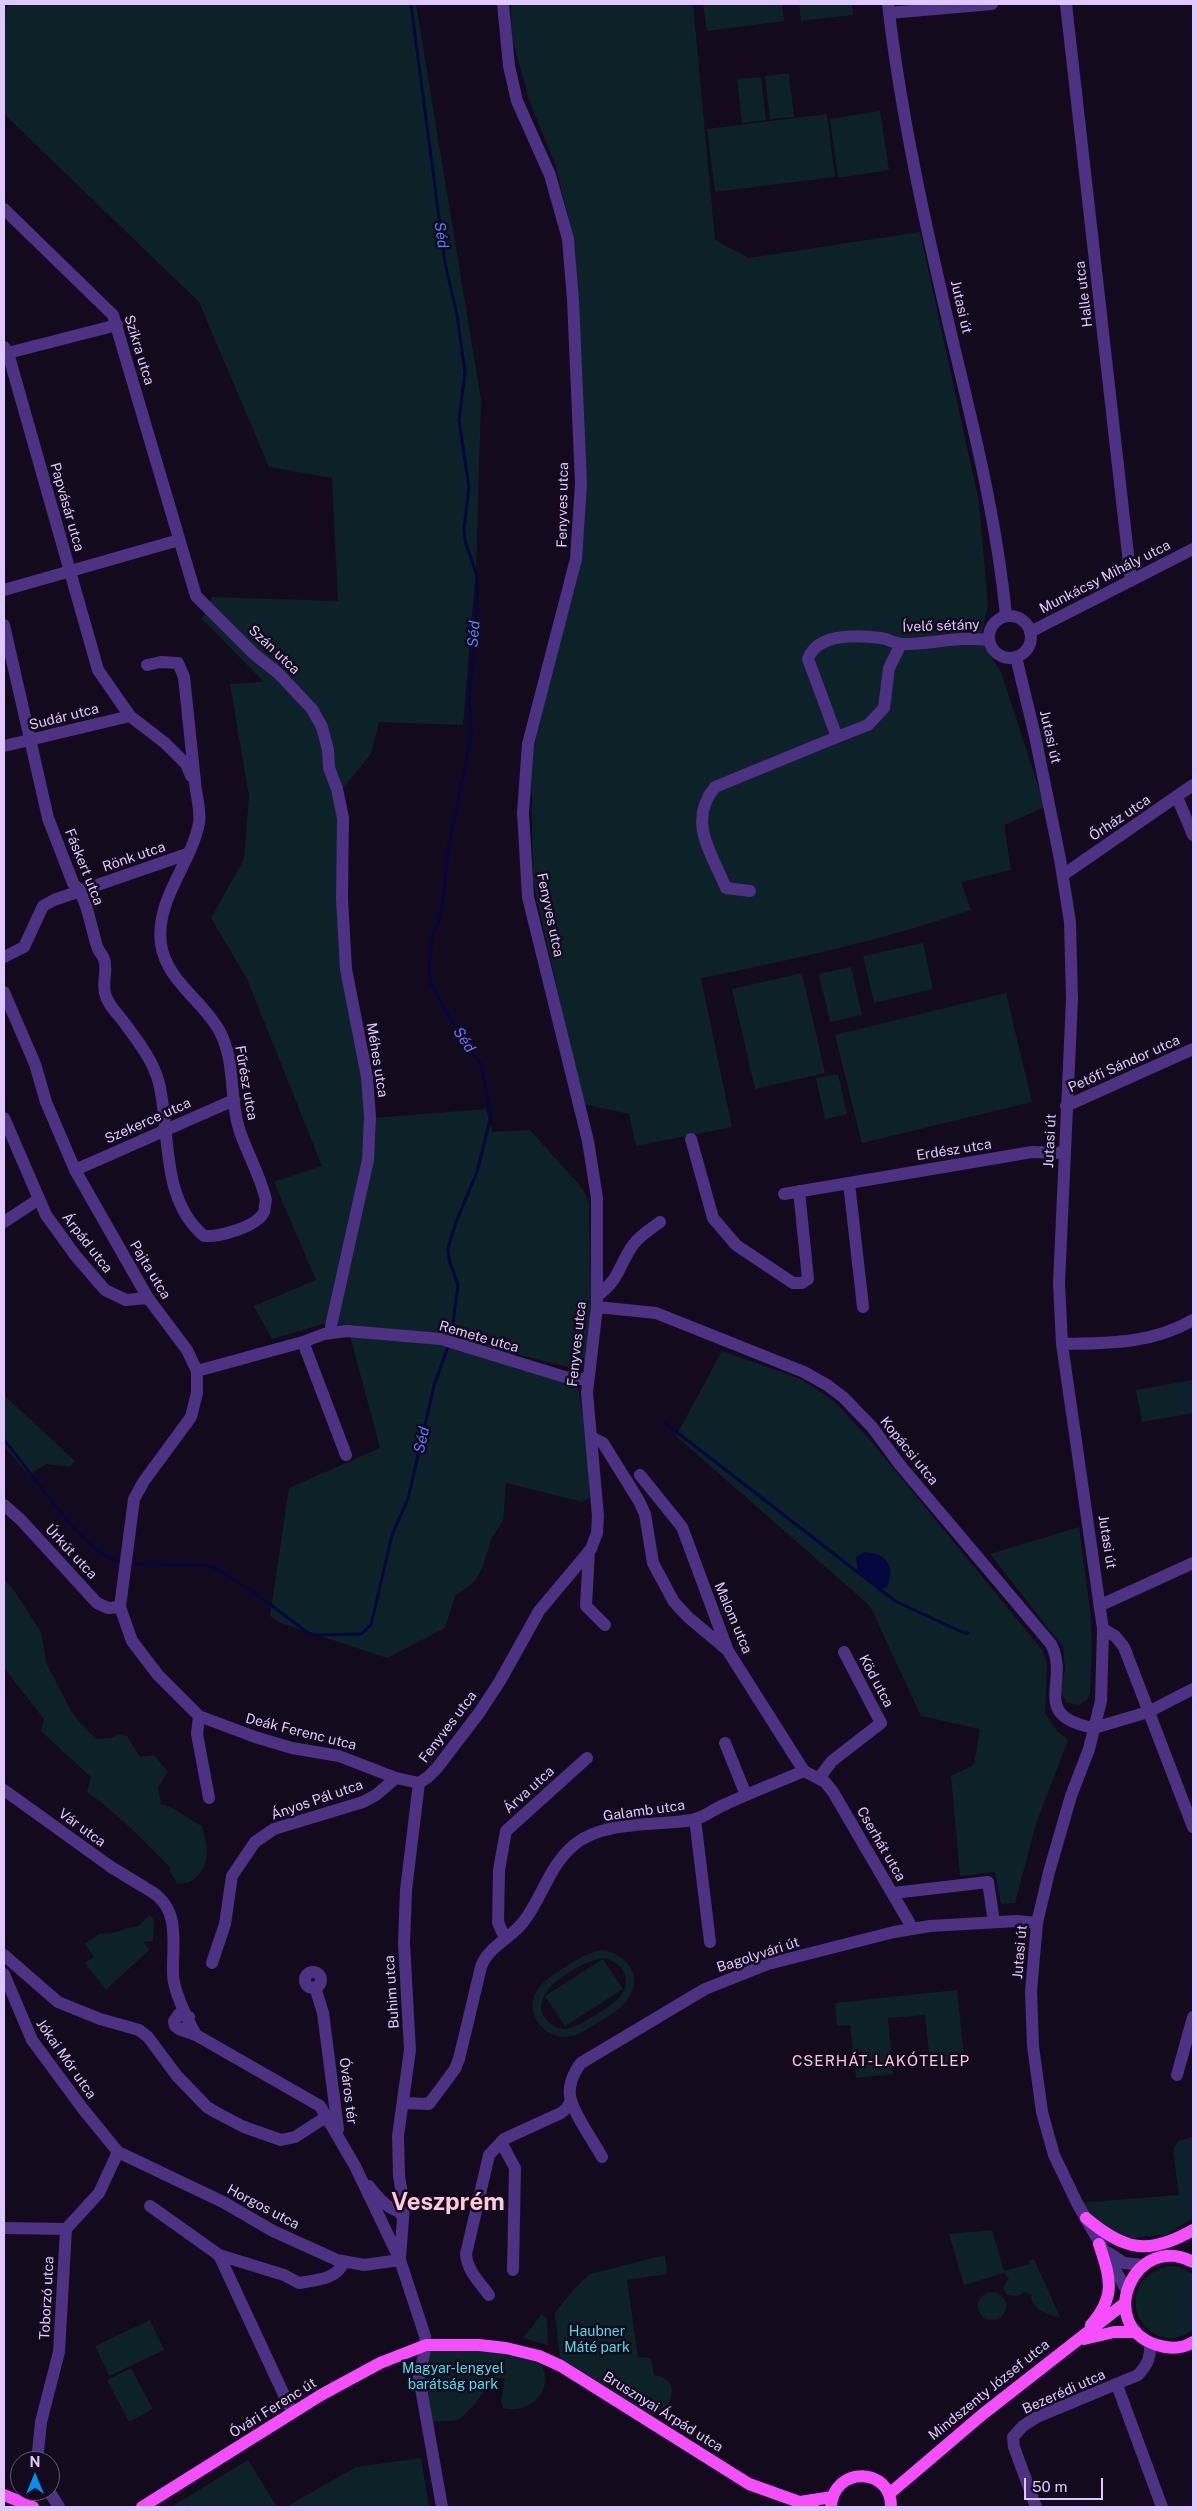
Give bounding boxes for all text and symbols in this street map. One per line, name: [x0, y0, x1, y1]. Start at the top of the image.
water label: Séd: [430, 221, 452, 249]
street label: Halle utca: [1072, 260, 1096, 328]
street label: Jutasi út: [947, 279, 975, 335]
street label: Szikra utca: [120, 313, 158, 387]
street label: Papvásár utca: [46, 461, 88, 553]
street label: Fenyves utca: [554, 462, 572, 548]
street label: Munkácsy Mihály utca: [1037, 537, 1173, 617]
street label: Ívelő sétány: [902, 616, 980, 636]
water label: Séd: [464, 620, 484, 648]
street label: Szán utca: [245, 622, 303, 678]
street label: Sudár utca: [27, 700, 101, 734]
street label: Jutasi út: [1036, 709, 1064, 765]
street label: Őrház utca: [1086, 791, 1154, 845]
street label: Fáskert utca: [61, 826, 107, 908]
street label: Rönk utca: [100, 838, 168, 876]
street label: Fenyves utca: [533, 871, 567, 959]
street label: Méhes utca: [363, 1021, 391, 1099]
water label: Séd: [449, 1024, 479, 1056]
street label: Petőfi Sándor utca: [1065, 1032, 1183, 1096]
street label: Fűrész utca: [231, 1044, 261, 1122]
street label: Szekerce utca: [102, 1095, 194, 1147]
street label: Jutasi út: [1040, 1114, 1060, 1168]
street label: Erdész utca: [915, 1136, 993, 1164]
street label: Árpád utca: [58, 1210, 116, 1276]
street label: Pajta utca: [126, 1238, 174, 1302]
street label: Fenyves utca: [564, 1301, 590, 1387]
street label: Remete utca: [437, 1318, 521, 1356]
street label: Kopácsi utca: [876, 1413, 942, 1489]
water label: Séd: [410, 1425, 434, 1455]
street label: Jutasi út: [1094, 1514, 1120, 1570]
street label: Úrkút utca: [41, 1521, 101, 1583]
street label: Malom utca: [710, 1580, 756, 1656]
street label: Köd utca: [855, 1652, 897, 1710]
street label: Fenyves utca: [416, 1688, 480, 1766]
street label: Deák Ferenc utca: [244, 1710, 358, 1754]
street label: Árva utca: [500, 1763, 558, 1817]
street label: Ányos Pál utca: [269, 1776, 365, 1824]
street label: Galamb utca: [602, 1797, 686, 1825]
street label: Cserhát utca: [853, 1804, 909, 1884]
street label: Vár utca: [55, 1805, 109, 1851]
street label: Jutasi út: [1009, 1924, 1031, 1980]
street label: Bagolyvári út: [715, 1934, 801, 1976]
street label: Buhim utca: [381, 1955, 403, 2029]
street label: Jókai Mór utca: [32, 2016, 100, 2102]
district label: CSERHÁT-LAKÓTELEP: [790, 2052, 972, 2070]
street label: Óváros tér: [336, 2057, 360, 2125]
street label: Horgos utca: [224, 2181, 302, 2233]
district label: Veszprém: [391, 2189, 505, 2217]
street label: Toborzó utca: [36, 2256, 58, 2340]
park label: Haubner Máté park: [564, 2324, 630, 2356]
street label: Mindszenty József utca: [925, 2336, 1053, 2444]
park label: Magyar-lengyel barátság park: [402, 2361, 504, 2394]
street label: Bezerédi utca: [1020, 2366, 1108, 2418]
street label: Brusznyai Árpád utca: [600, 2368, 726, 2456]
street label: Óvári Ferenc út: [226, 2375, 320, 2441]
north arrow: [10, 2451, 60, 2501]
text: N: [30, 2454, 40, 2470]
scale bar: [1027, 2468, 1106, 2500]
text: 50 m: [1032, 2478, 1067, 2495]

